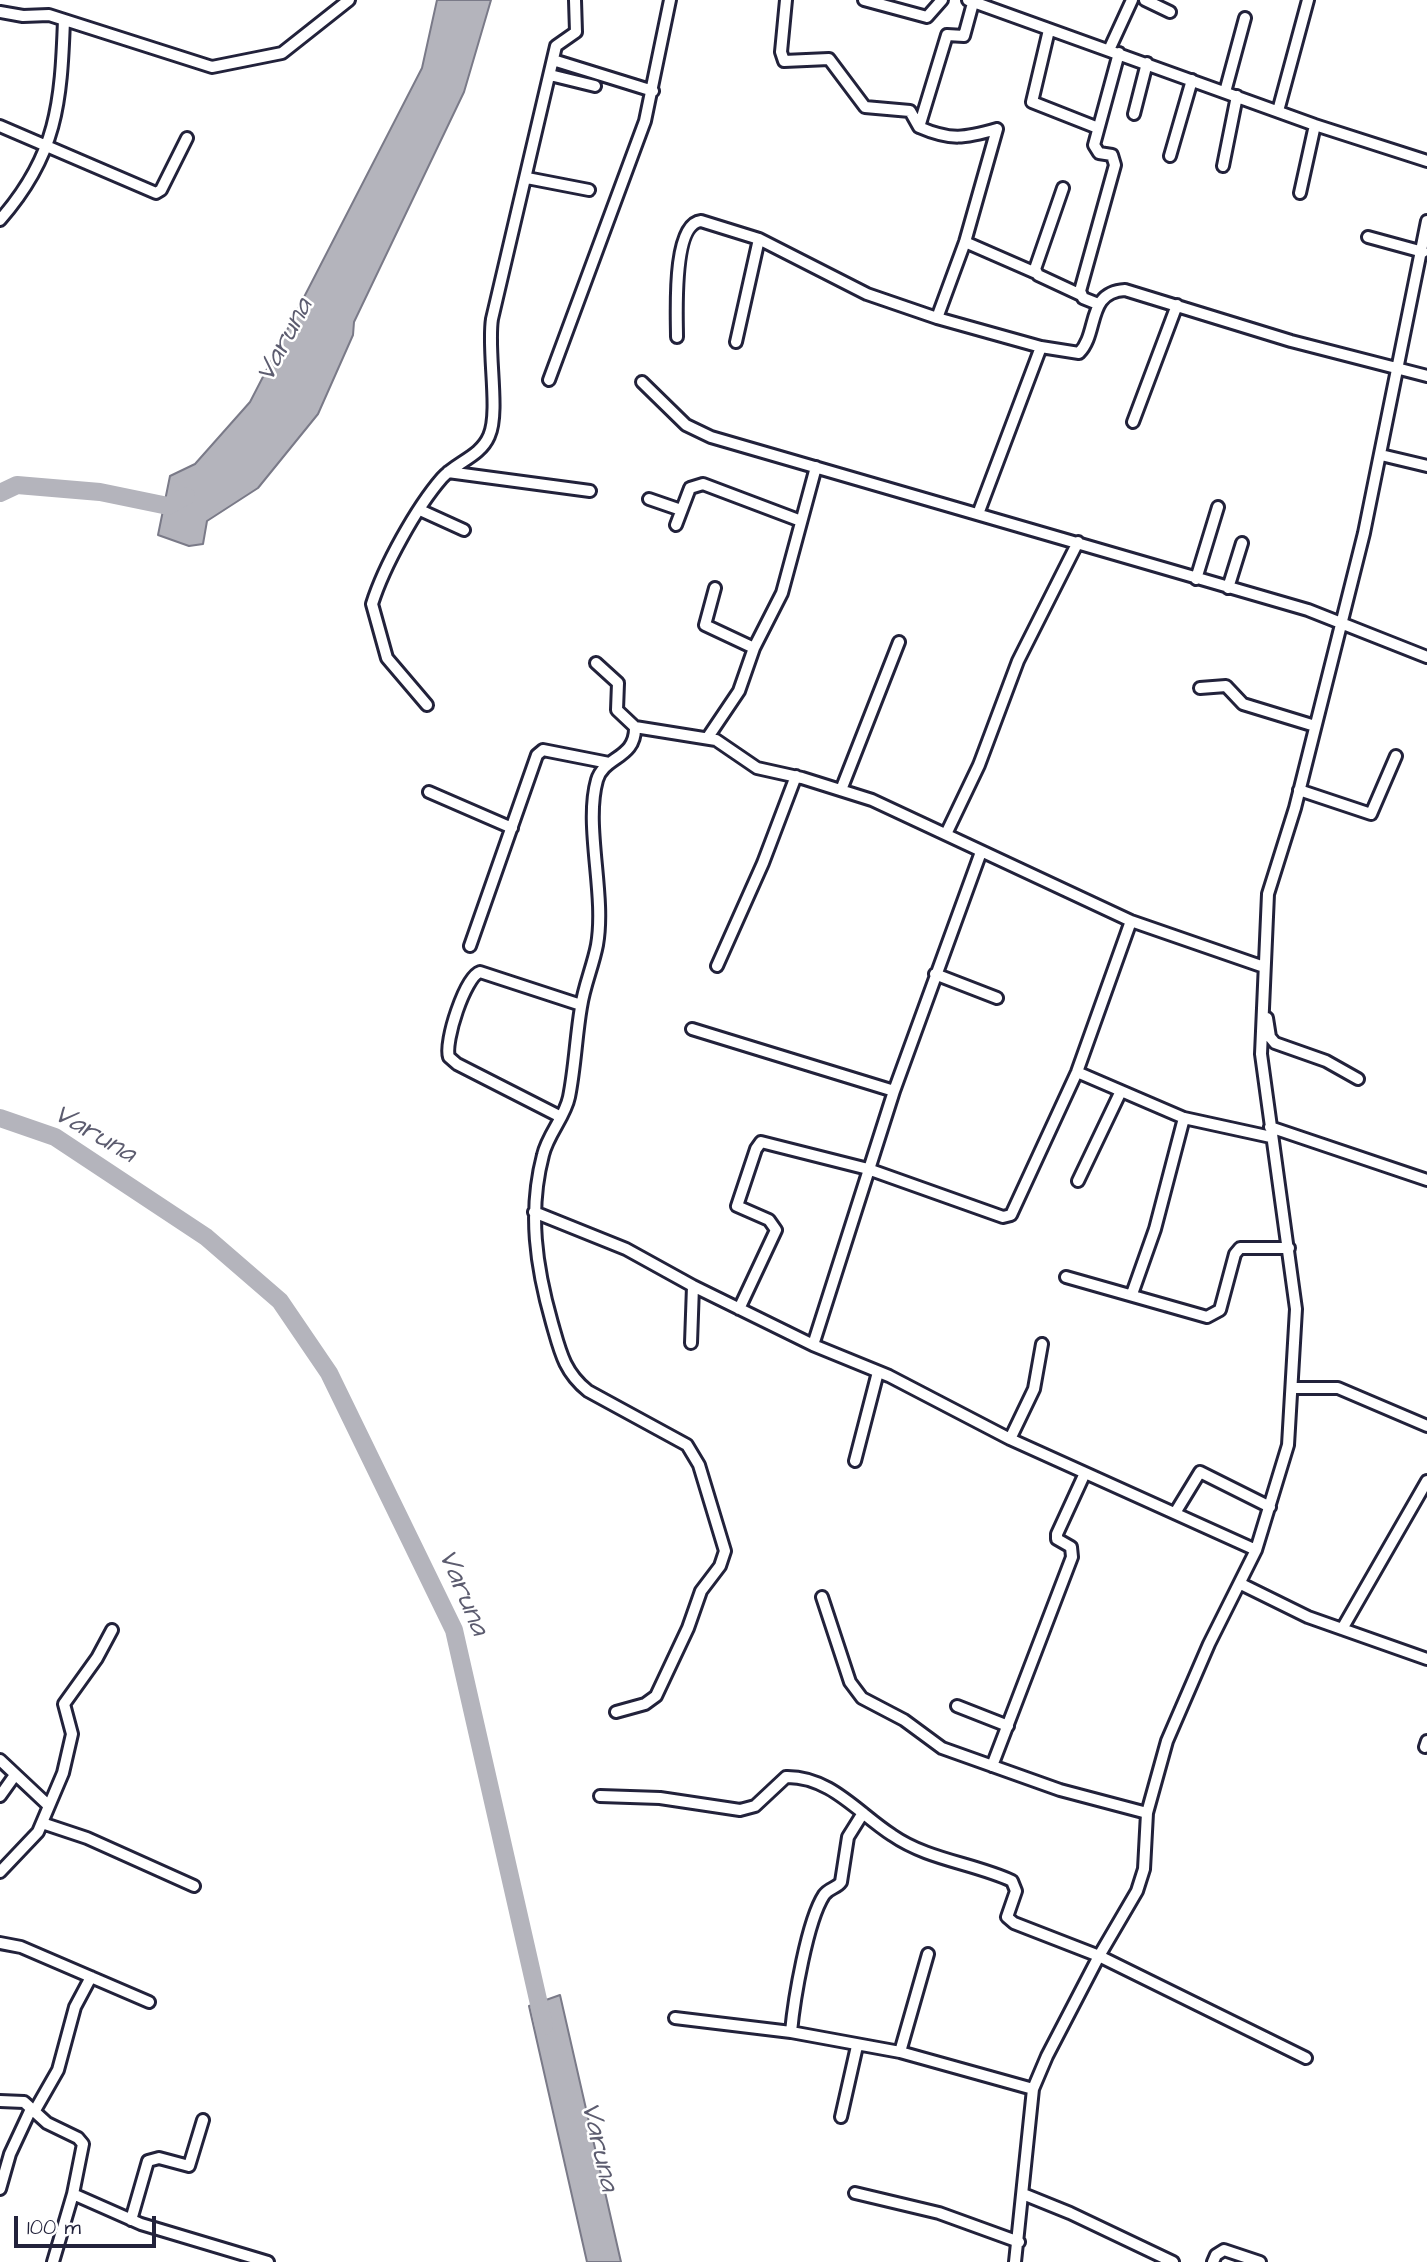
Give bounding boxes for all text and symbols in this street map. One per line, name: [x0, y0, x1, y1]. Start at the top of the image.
water label: Varuna: [250, 294, 322, 388]
water label: Varuna: [47, 1098, 141, 1172]
water label: Varuna: [429, 1545, 495, 1641]
water label: Varuna: [572, 2100, 624, 2194]
scale bar: [18, 2202, 159, 2246]
text: 100 m: [27, 2213, 81, 2242]

